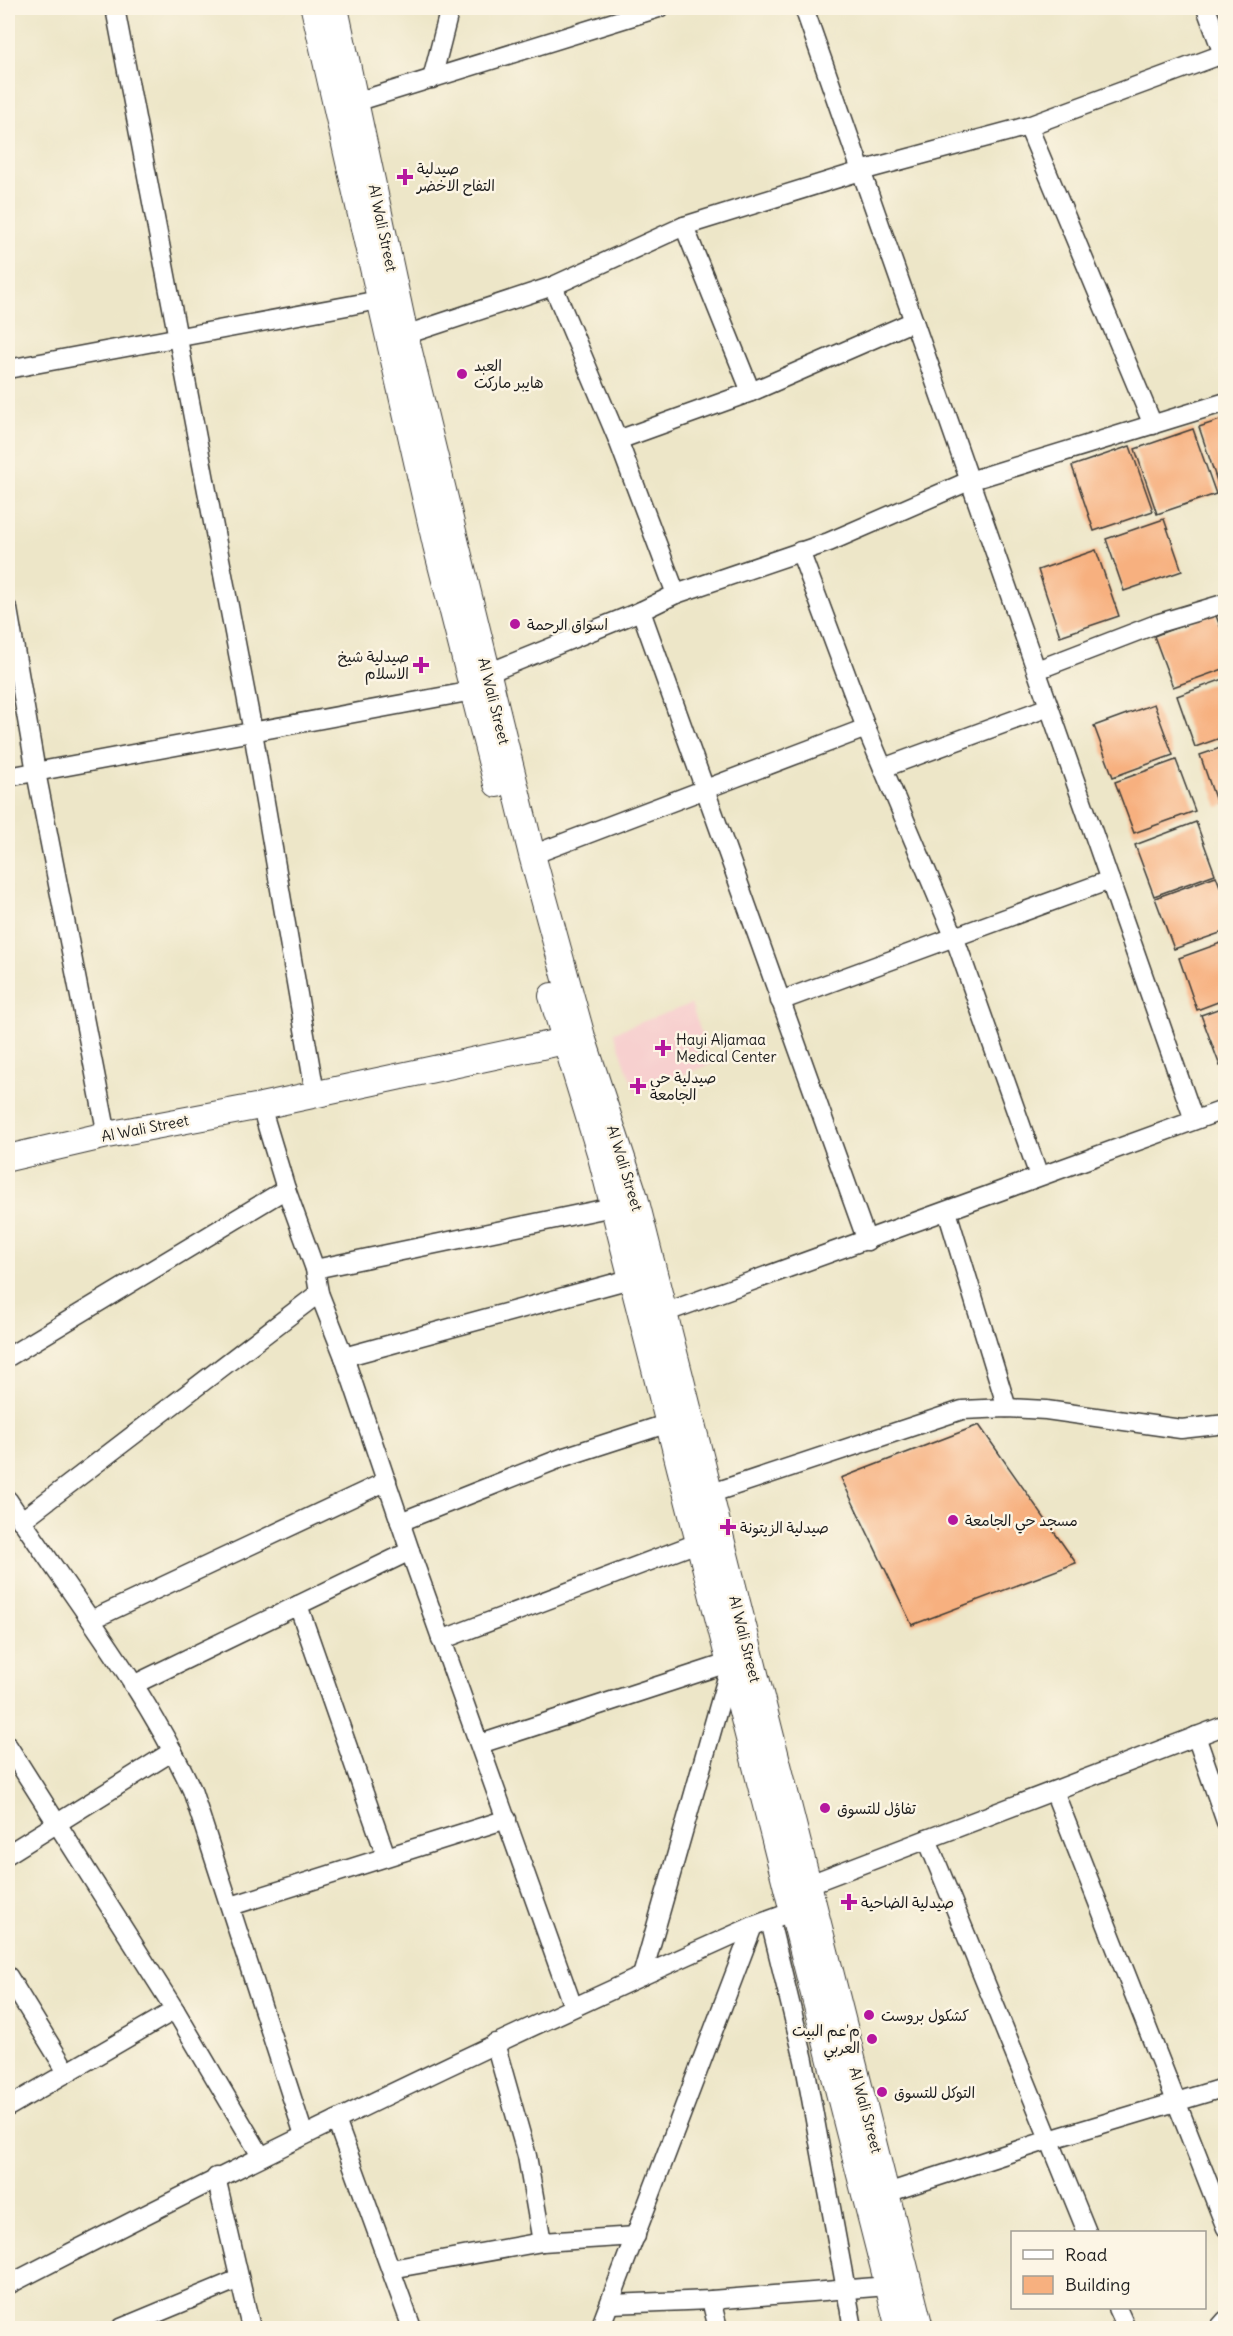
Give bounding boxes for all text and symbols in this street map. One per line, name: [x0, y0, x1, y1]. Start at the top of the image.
place label: صيدلية التفاح الاخضر: [416, 159, 495, 196]
marker: صيدلية التفاح الاخضر: [398, 170, 412, 184]
street label: Al Wali Street: [364, 183, 402, 273]
place label: العبد هايبر ماركت: [474, 356, 544, 392]
marker: العبد هايبر ماركت: [455, 367, 469, 381]
place label: اسواق الرحمة: [527, 615, 608, 634]
marker: اسواق الرحمة: [508, 617, 522, 631]
place label: صيدلية شيخ الاسلام: [338, 647, 409, 685]
street label: Al Wali Street: [474, 656, 514, 746]
marker: صيدلية شيخ الاسلام: [414, 658, 428, 672]
place label: Hayi Aljamaa Medical Center: [676, 1030, 777, 1066]
marker: Hayi Aljamaa Medical Center: [654, 1039, 672, 1057]
place label: صيدلية حي الجامعة: [650, 1068, 716, 1104]
marker: صيدلية حي الجامعة: [631, 1079, 645, 1093]
street label: Al Wali Street: [100, 1110, 190, 1146]
street label: Al Wali Street: [603, 1123, 647, 1213]
place label: مسجد حي الجامعة: [965, 1511, 1078, 1534]
marker: مسجد حي الجامعة: [946, 1513, 960, 1527]
place label: صيدلية الزيتونة: [740, 1518, 829, 1538]
marker: صيدلية الزيتونة: [721, 1520, 735, 1534]
street label: Al Wali Street: [725, 1594, 765, 1684]
place label: تفاؤل للتسوق: [837, 1799, 916, 1819]
marker: تفاؤل للتسوق: [818, 1801, 832, 1815]
place label: صيدلية الضاحية: [861, 1893, 954, 1912]
marker: صيدلية الضاحية: [842, 1895, 856, 1909]
place label: كشكول بروست: [881, 2006, 969, 2025]
marker: كشكول بروست: [862, 2008, 876, 2022]
place label: م'عم البيت العربي: [792, 2021, 860, 2061]
marker: م'عم البيت العربي: [865, 2032, 879, 2046]
street label: Al Wali Street: [845, 2065, 887, 2155]
place label: التوكل للتسوق: [894, 2083, 975, 2103]
marker: التوكل للتسوق: [875, 2085, 889, 2099]
legend: [1011, 2231, 1206, 2309]
text: Road: [1065, 2243, 1108, 2266]
text: Building: [1065, 2273, 1130, 2296]

